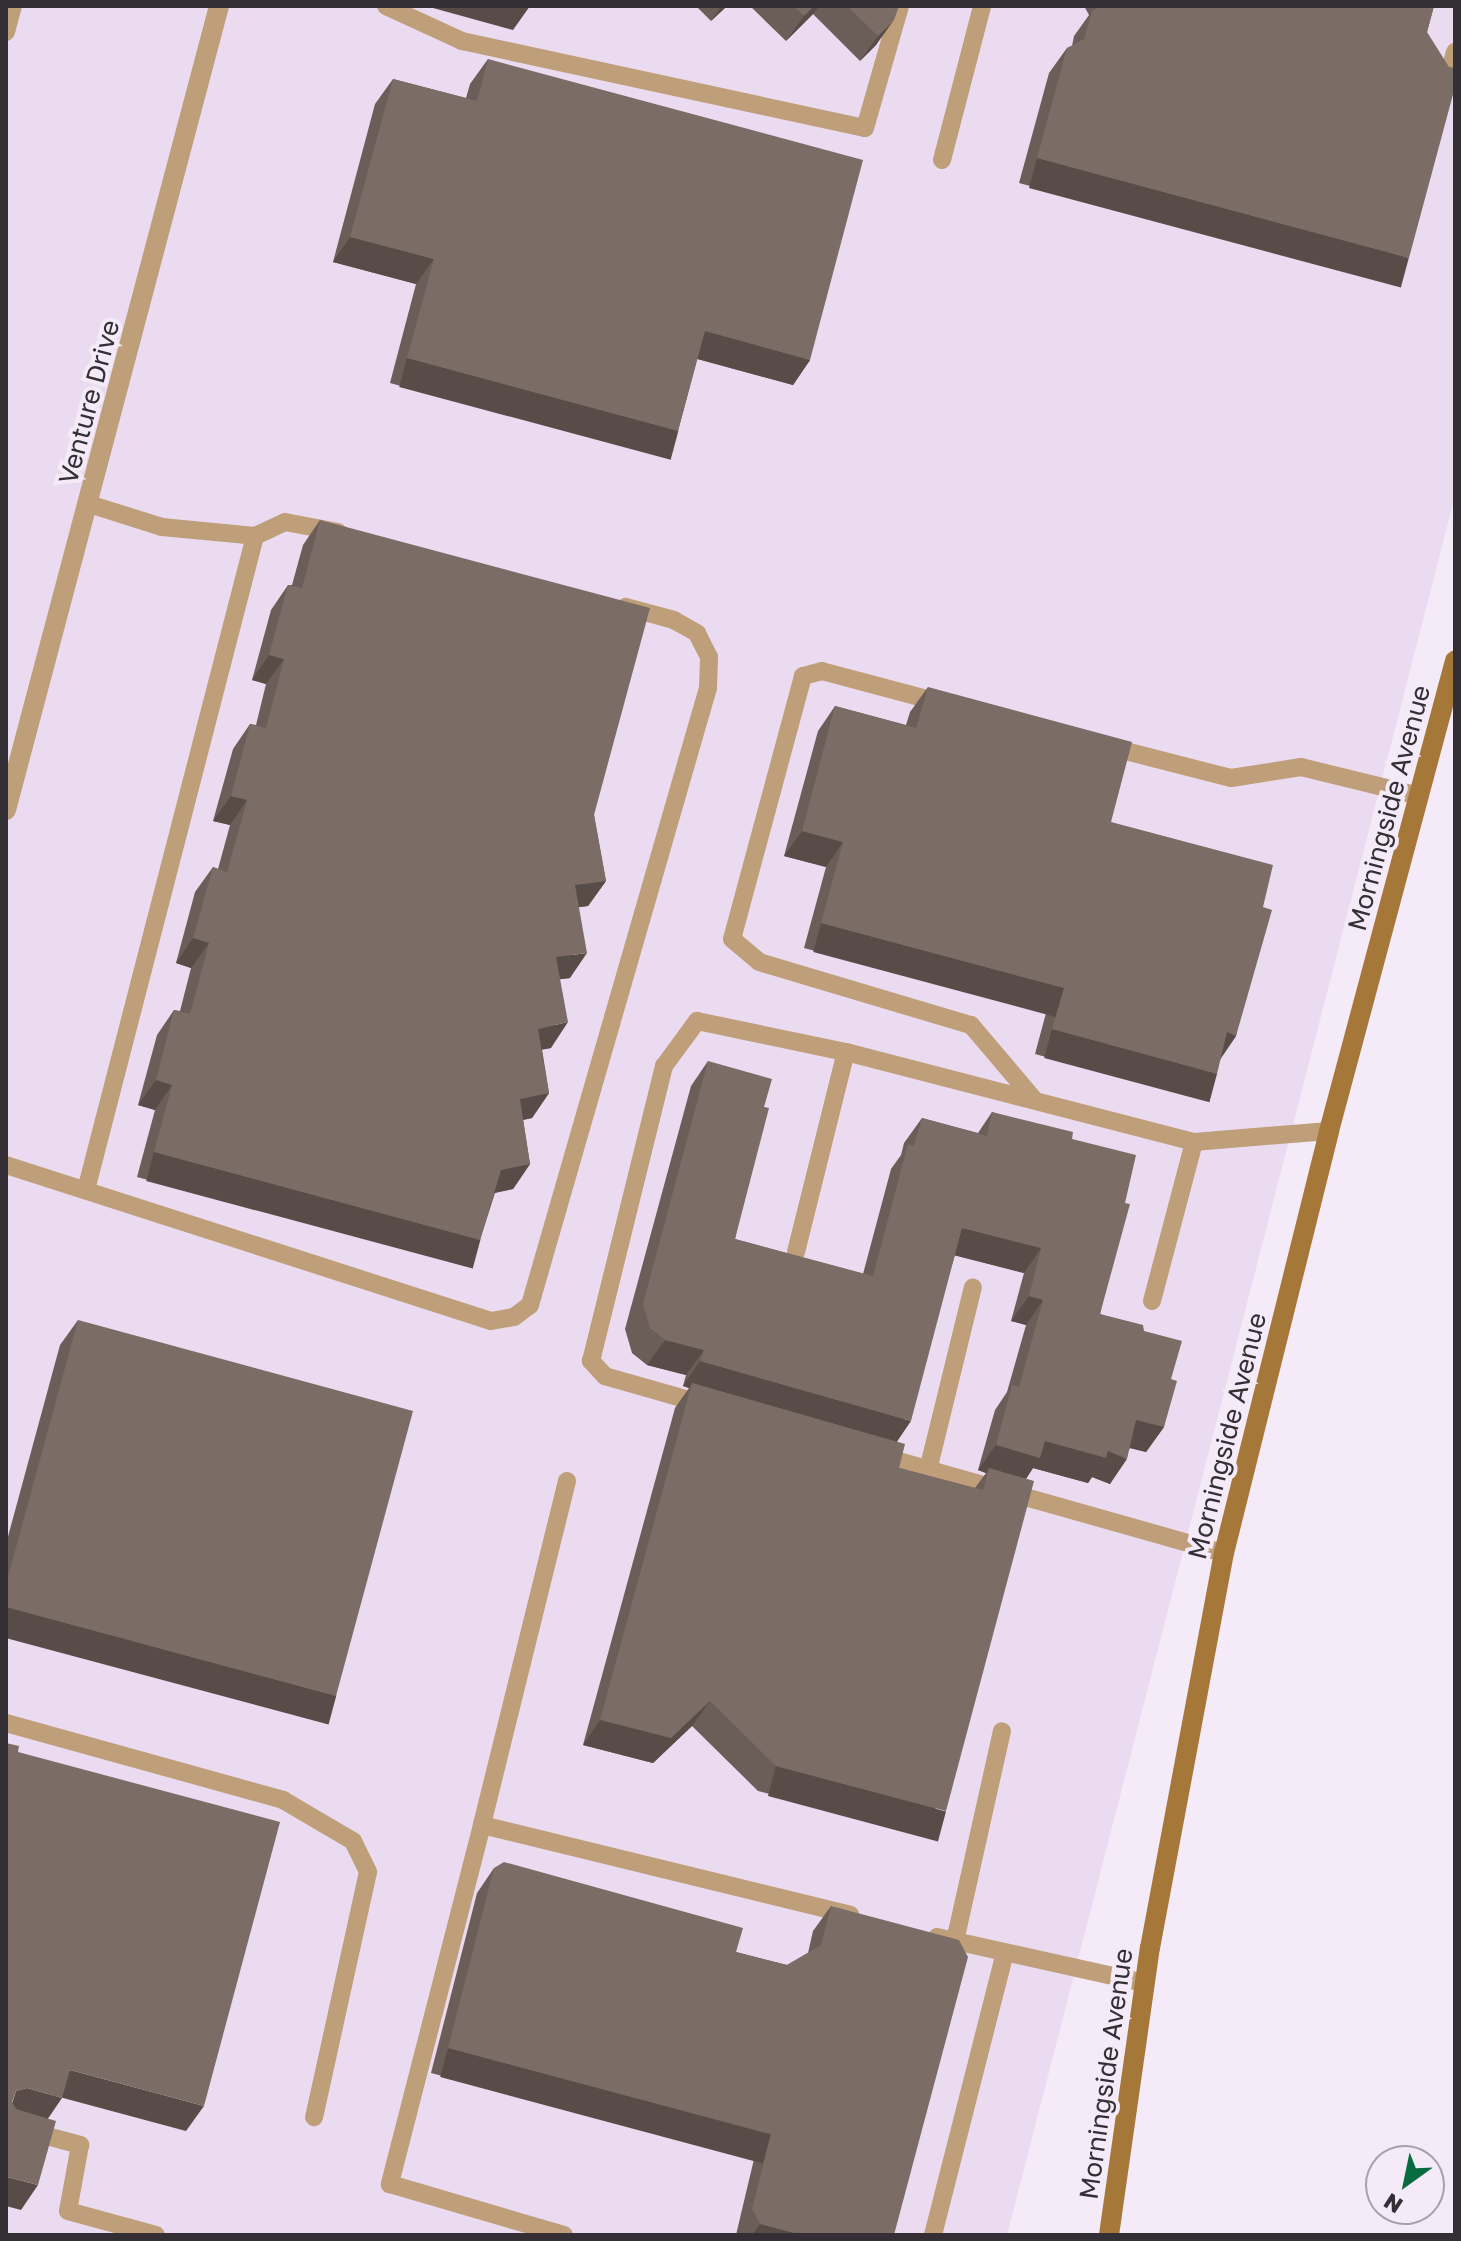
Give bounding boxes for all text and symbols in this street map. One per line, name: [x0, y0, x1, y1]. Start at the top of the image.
street label: Venture Drive: [52, 316, 126, 488]
street label: Morningside Avenue: [1341, 682, 1437, 934]
street label: Morningside Avenue: [1181, 1309, 1273, 1563]
street label: Morningside Avenue: [1073, 1946, 1139, 2202]
north arrow: [1365, 2145, 1445, 2225]
text: N: [1378, 2188, 1407, 2220]

